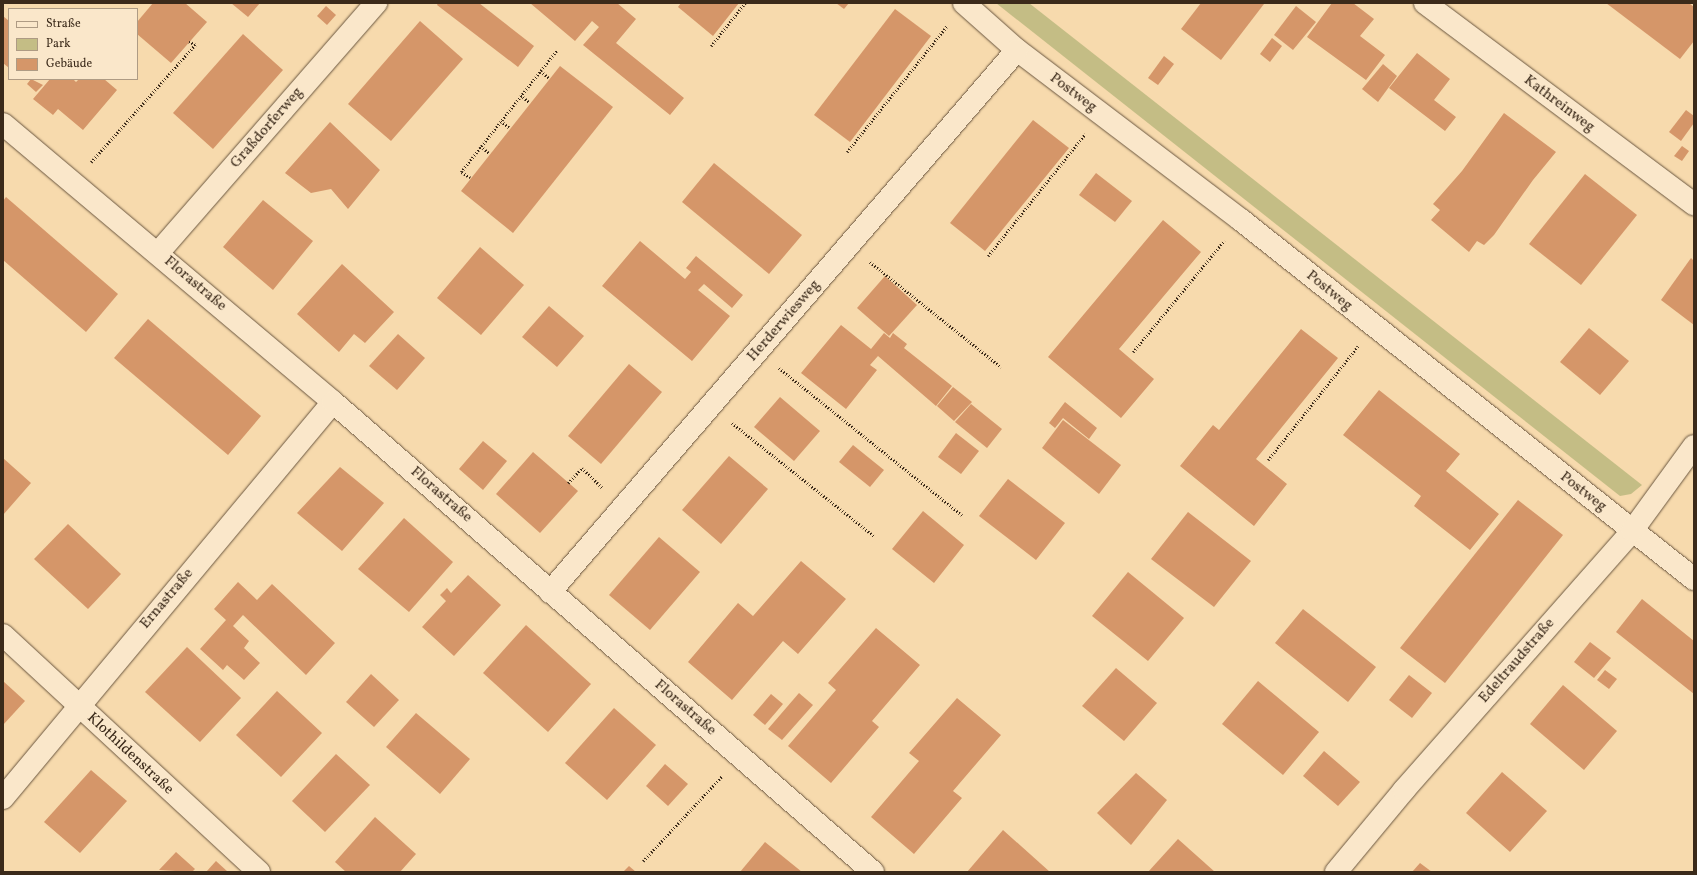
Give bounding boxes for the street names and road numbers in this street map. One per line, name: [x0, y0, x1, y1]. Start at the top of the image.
street label: Postweg: [1046, 69, 1100, 117]
street label: Kathreinweg: [1520, 71, 1598, 137]
street label: Graßdorferweg: [227, 84, 307, 172]
street label: Florastraße: [160, 253, 230, 315]
street label: Postweg: [1302, 267, 1356, 315]
street label: Herderwiesweg: [744, 277, 824, 365]
street label: Florastraße: [406, 463, 476, 527]
street label: Postweg: [1556, 468, 1610, 516]
street label: Ernastraße: [137, 565, 197, 633]
street label: Edeltraudstraße: [1475, 615, 1559, 707]
street label: Florastraße: [650, 676, 720, 740]
street label: Klothildenstraße: [83, 709, 177, 799]

